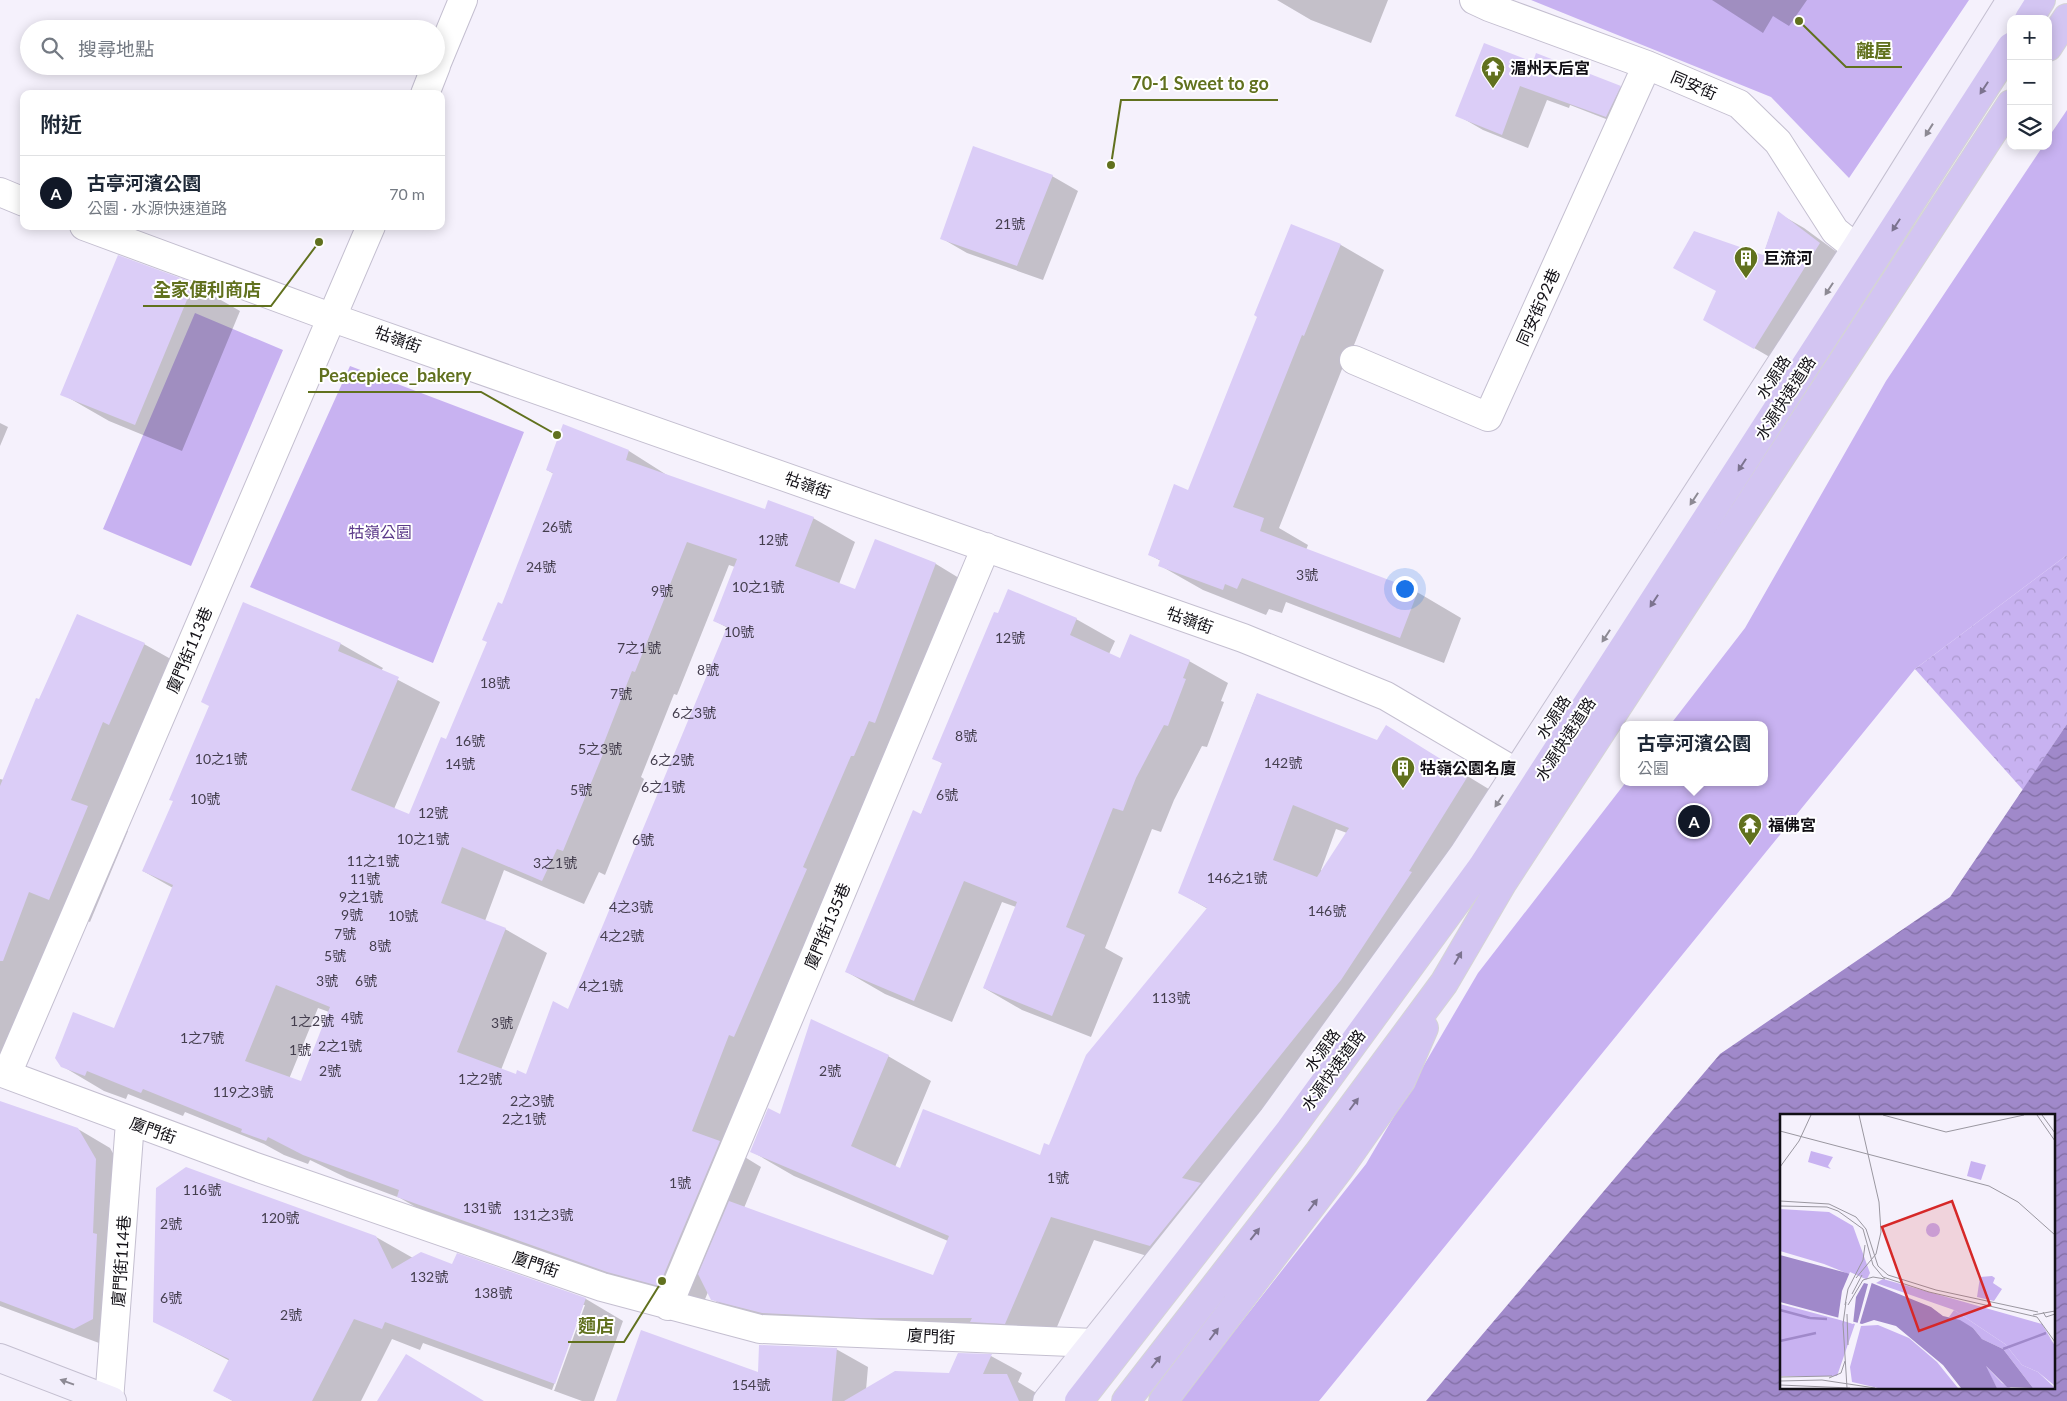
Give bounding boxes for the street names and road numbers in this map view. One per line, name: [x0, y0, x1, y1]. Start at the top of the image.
street label: 同安街: [1668, 66, 1720, 103]
street label: 同安街92巷: [1512, 265, 1563, 348]
street label: 牯嶺街: [372, 321, 424, 356]
street label: 水源路: [1752, 351, 1794, 402]
street label: 水源快速道路: [1750, 352, 1819, 443]
street label: 牯嶺街: [782, 467, 834, 502]
street label: 牯嶺街: [1164, 602, 1216, 637]
street label: 廈門街113巷: [162, 604, 215, 696]
street label: 水源路: [1532, 691, 1574, 742]
street label: 水源快速道路: [1530, 693, 1599, 784]
street label: 廈門街135巷: [800, 880, 853, 972]
street label: 水源快速道路: [1297, 1025, 1368, 1114]
street label: 水源路: [1300, 1025, 1343, 1075]
street label: 廈門街: [127, 1112, 179, 1147]
street label: 廈門街114巷: [108, 1214, 133, 1307]
street label: 廈門街: [510, 1247, 562, 1280]
street label: 廈門街: [907, 1325, 955, 1346]

